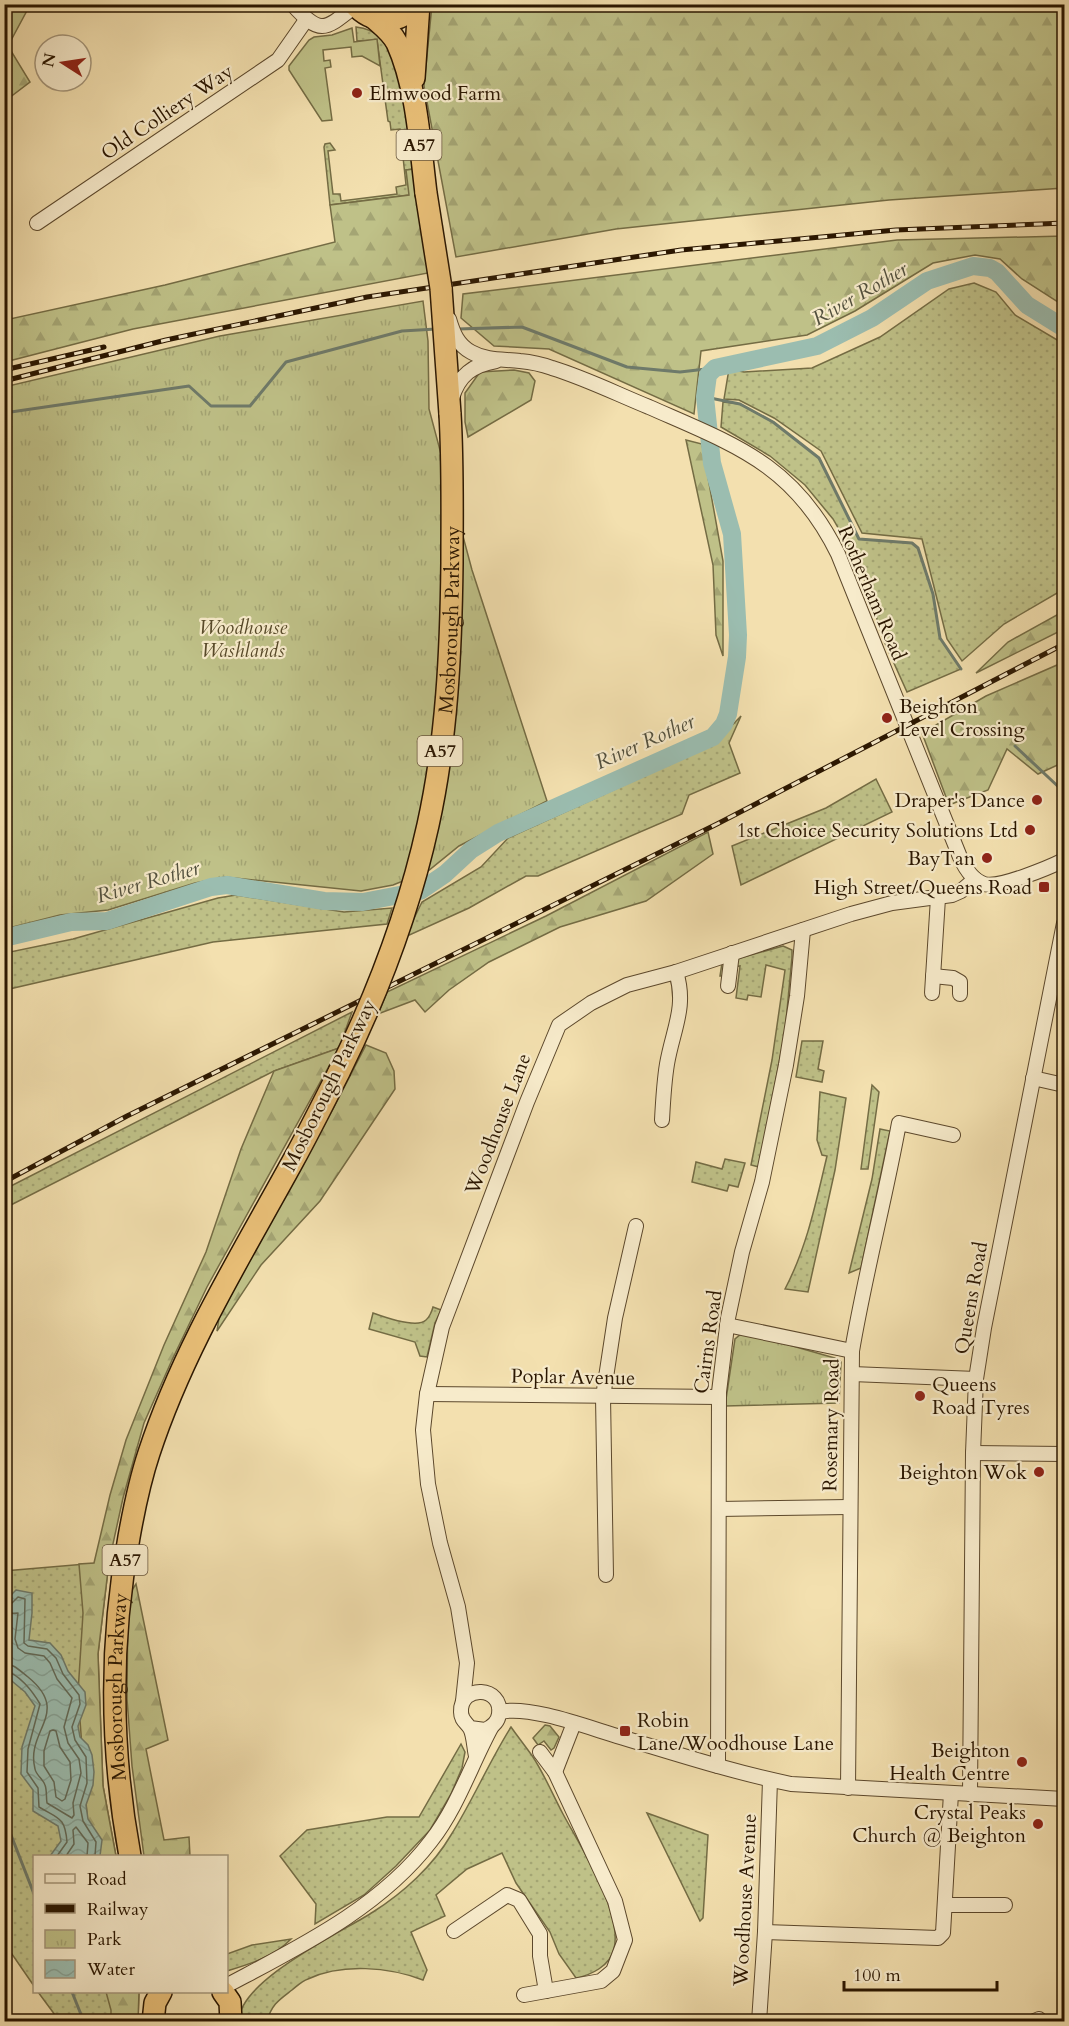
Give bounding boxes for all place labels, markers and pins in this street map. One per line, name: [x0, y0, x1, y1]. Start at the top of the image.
place label: Elmwood Farm: [369, 80, 501, 107]
marker: Elmwood Farm: [350, 86, 364, 100]
place label: Beighton Level Crossing: [899, 693, 1026, 743]
marker: Beighton Level Crossing: [880, 711, 894, 725]
place label: Draper's Dance: [895, 787, 1025, 814]
marker: Draper's Dance: [1030, 793, 1044, 807]
place label: 1st Choice Security Solutions Ltd: [737, 817, 1018, 844]
marker: 1st Choice Security Solutions Ltd: [1023, 823, 1037, 837]
place label: BayTan: [908, 845, 976, 872]
marker: BayTan: [980, 851, 994, 865]
place label: High Street/Queens Road: [814, 874, 1032, 901]
marker: High Street/Queens Road: [1037, 880, 1051, 894]
place label: Queens Road Tyres: [932, 1371, 1030, 1421]
marker: Queens Road Tyres: [913, 1389, 927, 1403]
place label: Beighton Wok: [899, 1459, 1027, 1486]
marker: Beighton Wok: [1032, 1465, 1046, 1479]
place label: Robin Lane/Woodhouse Lane: [637, 1707, 834, 1757]
marker: Robin Lane/Woodhouse Lane: [618, 1724, 632, 1738]
place label: Beighton Health Centre: [889, 1737, 1011, 1787]
marker: Beighton Health Centre: [1015, 1755, 1029, 1769]
place label: Crystal Peaks Church @ Beighton: [852, 1799, 1027, 1849]
marker: Crystal Peaks Church @ Beighton: [1031, 1817, 1045, 1831]

